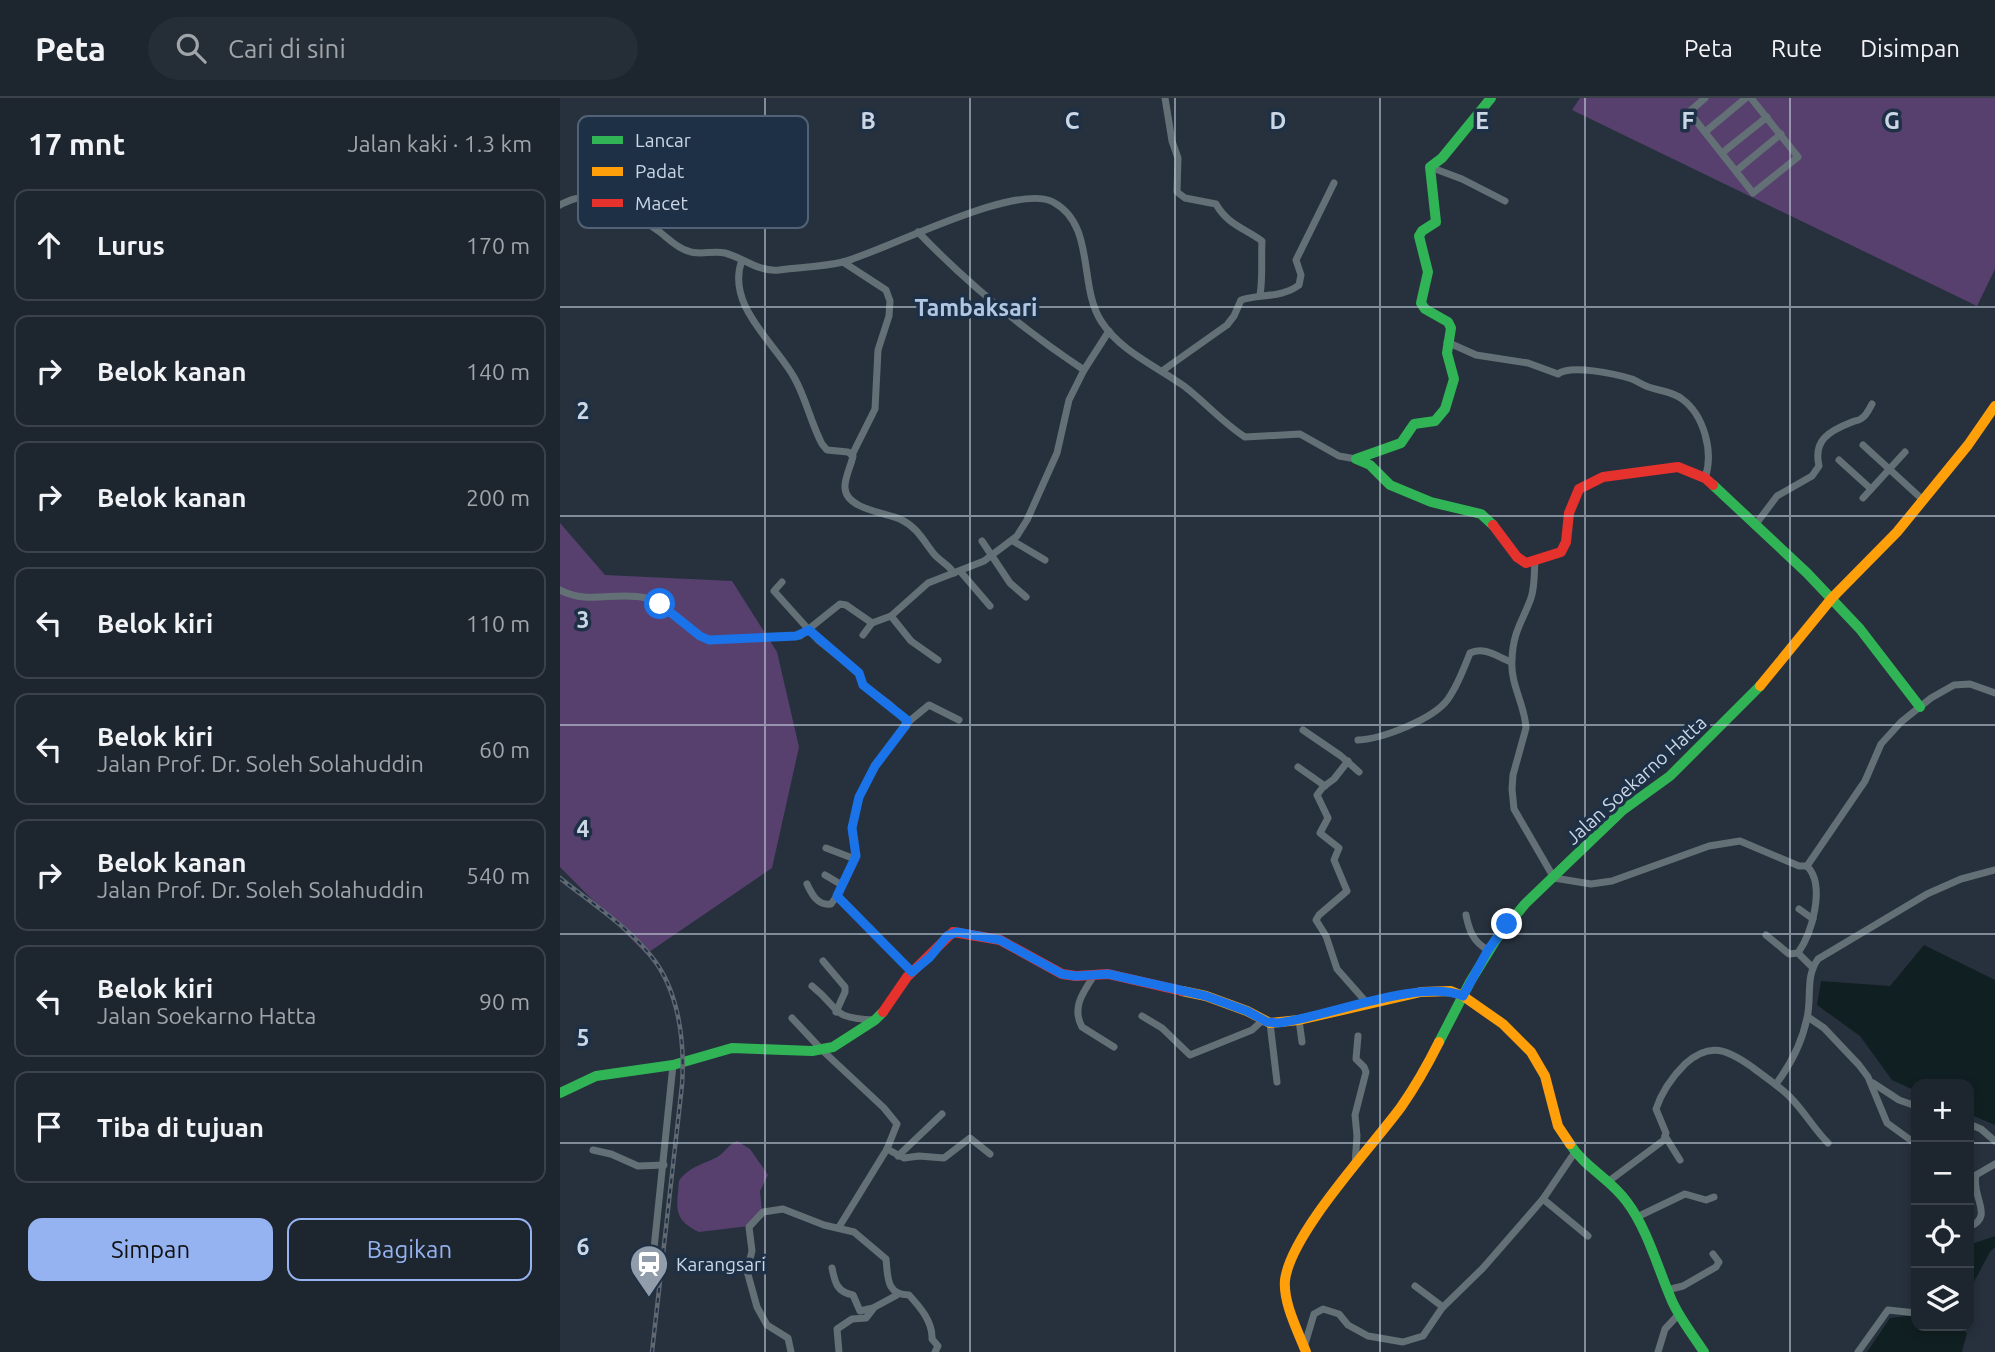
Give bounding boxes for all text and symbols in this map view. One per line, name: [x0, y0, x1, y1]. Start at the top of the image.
search box: [148, 17, 638, 80]
icon: search: [172, 29, 210, 67]
text: Peta: [35, 30, 106, 67]
text: Cari di sini: [228, 34, 346, 63]
text: Peta: [1684, 35, 1733, 62]
text: Rute: [1771, 35, 1822, 62]
text: Disimpan: [1860, 35, 1960, 62]
text: B: [860, 108, 876, 133]
text: C: [1065, 108, 1080, 133]
text: D: [1270, 108, 1286, 133]
text: E: [1475, 108, 1489, 133]
text: F: [1682, 108, 1695, 133]
text: G: [1884, 108, 1900, 133]
legend: [578, 116, 808, 228]
text: 17 mnt: [28, 127, 125, 161]
text: Lancar: [635, 129, 691, 151]
text: Jalan kaki · 1.3 km: [347, 131, 532, 156]
text: Padat: [635, 160, 685, 182]
text: Macet: [635, 192, 689, 214]
icon: ahead: [30, 226, 68, 264]
text: Lurus: [97, 231, 165, 260]
text: 170 m: [466, 233, 530, 258]
district label: Tambaksari: [915, 295, 1037, 320]
icon: right: [30, 352, 68, 390]
text: Belok kanan: [97, 357, 247, 386]
text: 140 m: [466, 359, 530, 384]
text: 2: [577, 398, 589, 423]
icon: right: [30, 478, 68, 516]
text: Belok kanan: [97, 483, 247, 512]
text: 200 m: [466, 485, 530, 510]
route start: [644, 588, 675, 619]
icon: left: [30, 604, 68, 642]
text: 3: [577, 607, 589, 632]
text: Belok kiri: [97, 609, 213, 638]
text: 110 m: [466, 611, 530, 636]
street label: Jalan Soekarno Hatta: [1561, 711, 1711, 849]
text: Belok kiri: [97, 722, 213, 751]
icon: left: [30, 730, 68, 768]
text: 60 m: [479, 737, 530, 762]
text: Jalan Prof. Dr. Soleh Solahuddin: [97, 751, 424, 776]
text: 4: [577, 816, 590, 841]
text: Belok kanan: [97, 848, 247, 877]
icon: right: [30, 856, 68, 894]
text: 540 m: [466, 863, 530, 888]
text: Jalan Prof. Dr. Soleh Solahuddin: [97, 877, 424, 902]
route end: [1491, 908, 1522, 939]
text: Belok kiri: [97, 974, 213, 1003]
icon: left: [30, 982, 68, 1020]
text: 90 m: [479, 989, 530, 1014]
text: Jalan Soekarno Hatta: [97, 1003, 316, 1028]
text: 5: [577, 1025, 589, 1050]
map controls: [1911, 1079, 1974, 1331]
button: +: [1911, 1079, 1974, 1142]
icon: arrive: [30, 1108, 68, 1146]
text: Tiba di tujuan: [97, 1113, 264, 1142]
button: −: [1911, 1142, 1974, 1205]
button: locate: [1911, 1205, 1974, 1268]
button: Simpan: [28, 1218, 273, 1281]
button: Bagikan: [287, 1218, 532, 1281]
text: 6: [577, 1234, 590, 1259]
station icon: Karangsari: [628, 1243, 670, 1298]
place label: Karangsari: [676, 1253, 766, 1275]
button: layers: [1911, 1268, 1974, 1331]

